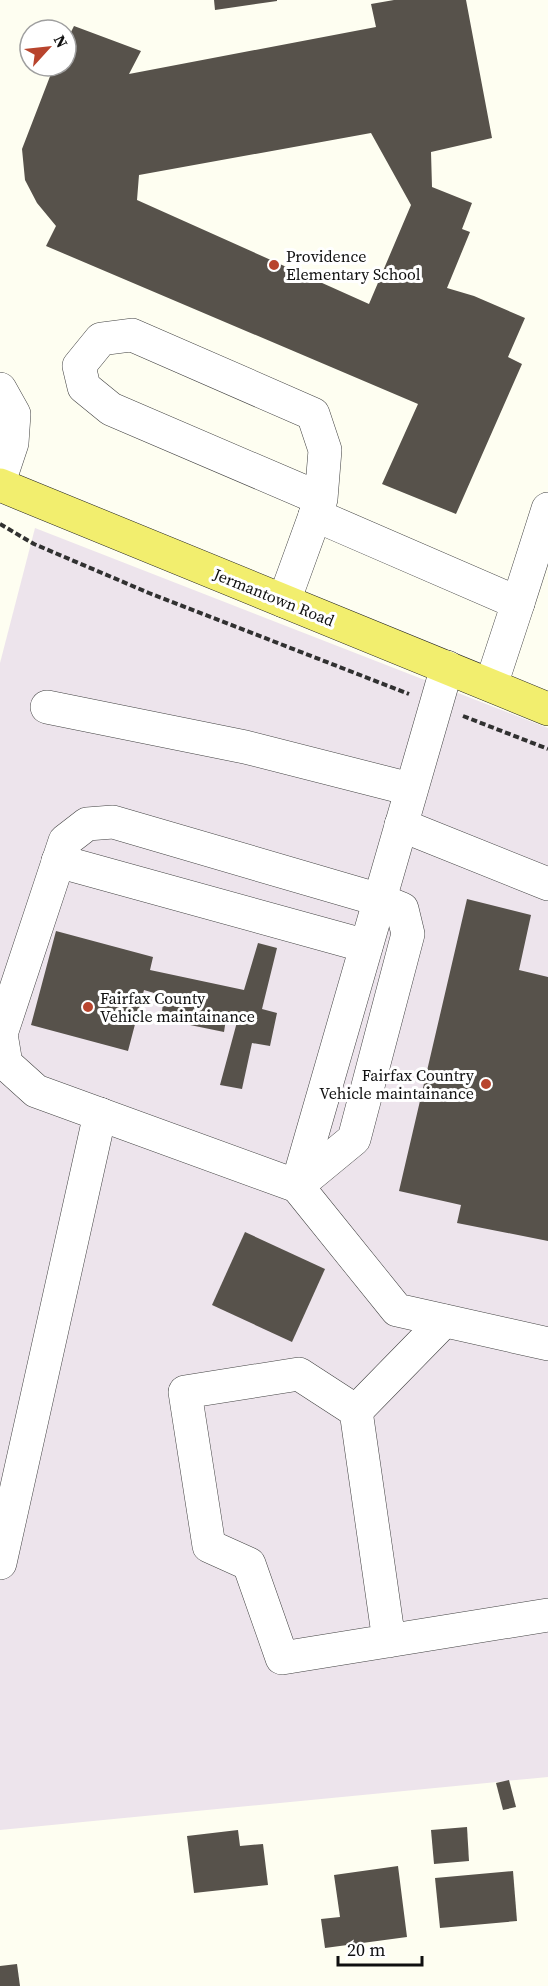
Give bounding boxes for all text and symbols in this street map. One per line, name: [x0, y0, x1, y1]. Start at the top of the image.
north arrow: [18, 18, 78, 78]
text: N: [49, 31, 74, 52]
place label: Providence Elementary School: [286, 245, 421, 285]
marker: Providence Elementary School: [267, 258, 281, 272]
street label: Jermantown Road: [209, 562, 338, 631]
place label: Fairfax County Vehicle maintainance: [100, 987, 255, 1027]
marker: Fairfax County Vehicle maintainance: [81, 1000, 95, 1014]
place label: Fairfax Country Vehicle maintainance: [319, 1064, 475, 1104]
marker: Fairfax Country Vehicle maintainance: [479, 1077, 493, 1091]
scale bar: [338, 1929, 422, 1967]
text: 20 m: [347, 1937, 385, 1962]

